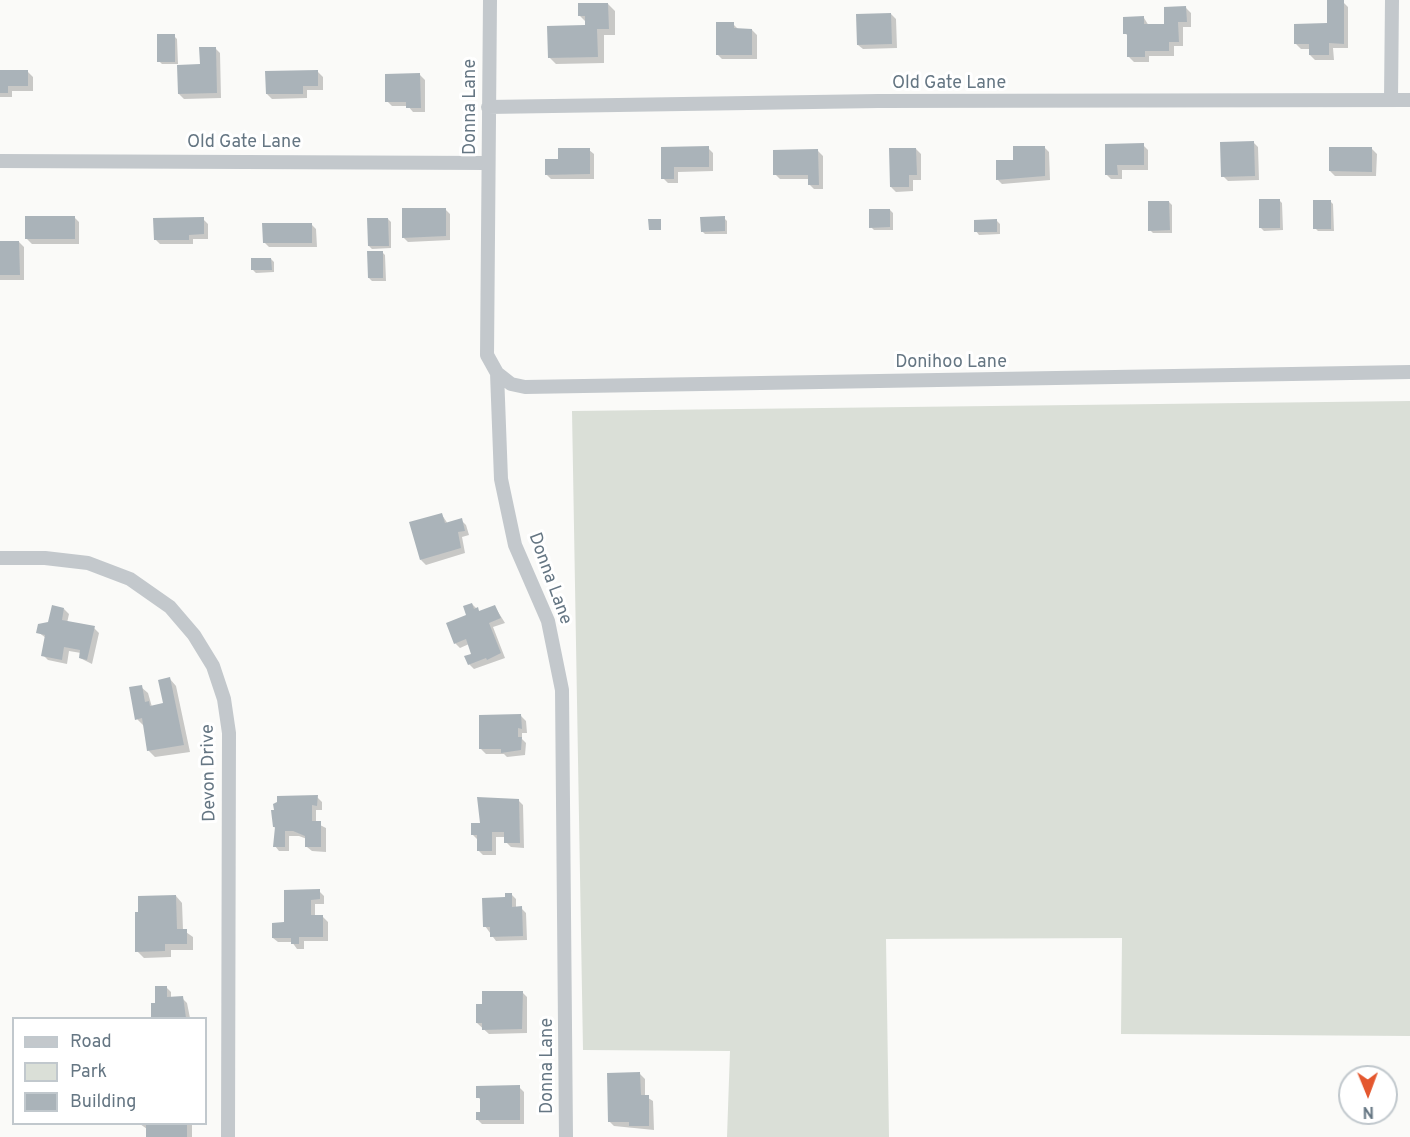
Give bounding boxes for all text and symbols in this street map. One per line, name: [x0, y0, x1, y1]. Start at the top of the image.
street label: Donna Lane: [460, 59, 482, 155]
street label: Old Gate Lane: [892, 73, 1006, 95]
street label: Old Gate Lane: [187, 132, 301, 154]
street label: Donihoo Lane: [895, 352, 1007, 374]
street label: Donna Lane: [522, 530, 576, 628]
street label: Devon Drive: [198, 724, 222, 822]
legend: [12, 1017, 207, 1125]
street label: Donna Lane: [537, 1018, 559, 1114]
text: Road: [70, 1031, 112, 1054]
text: Park: [70, 1061, 107, 1084]
north arrow: [1338, 1065, 1398, 1125]
text: Building: [70, 1091, 136, 1114]
text: N: [1362, 1101, 1374, 1121]

